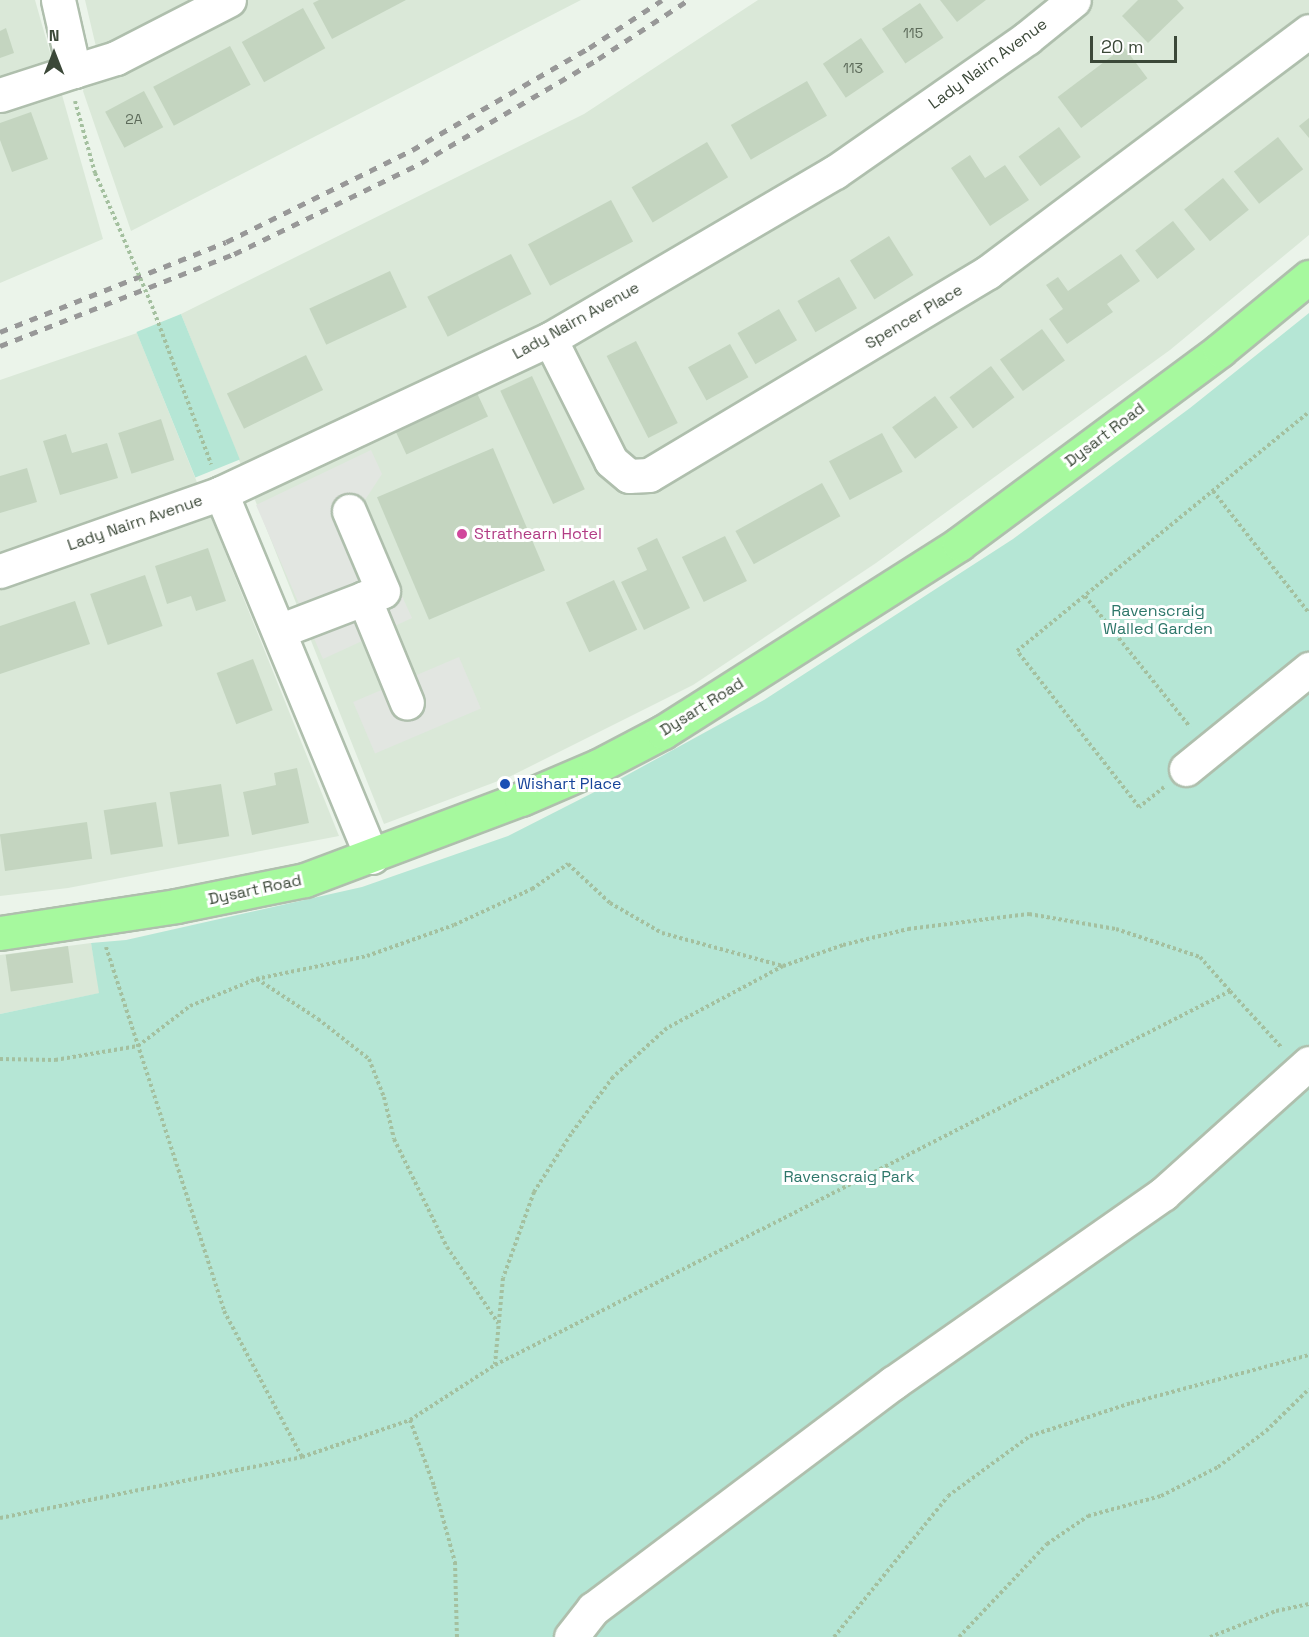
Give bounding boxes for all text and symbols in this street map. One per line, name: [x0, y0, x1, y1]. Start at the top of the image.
street label: Lady Nairn Avenue: [925, 14, 1051, 114]
north arrow: [24, 24, 84, 84]
scale bar: [1093, 24, 1180, 62]
text: N: [49, 25, 59, 46]
house number: 115: [903, 25, 923, 41]
text: 20 m: [1101, 35, 1144, 58]
house number: 113: [843, 60, 863, 76]
house number: 2A: [125, 111, 143, 127]
street label: Lady Nairn Avenue: [509, 278, 643, 364]
street label: Spencer Place: [862, 280, 966, 354]
street label: Dysart Road: [1061, 399, 1149, 471]
street label: Lady Nairn Avenue: [65, 491, 205, 555]
place label: Strathearn Hotel: [474, 524, 602, 544]
marker: Strathearn Hotel: [455, 527, 469, 541]
park label: Ravenscraig Walled Garden: [1103, 601, 1213, 639]
street label: Dysart Road: [657, 674, 747, 740]
place label: Wishart Place: [517, 774, 621, 794]
marker: Wishart Place: [498, 777, 512, 791]
street label: Dysart Road: [207, 871, 303, 909]
park label: Ravenscraig Park: [784, 1167, 914, 1187]

